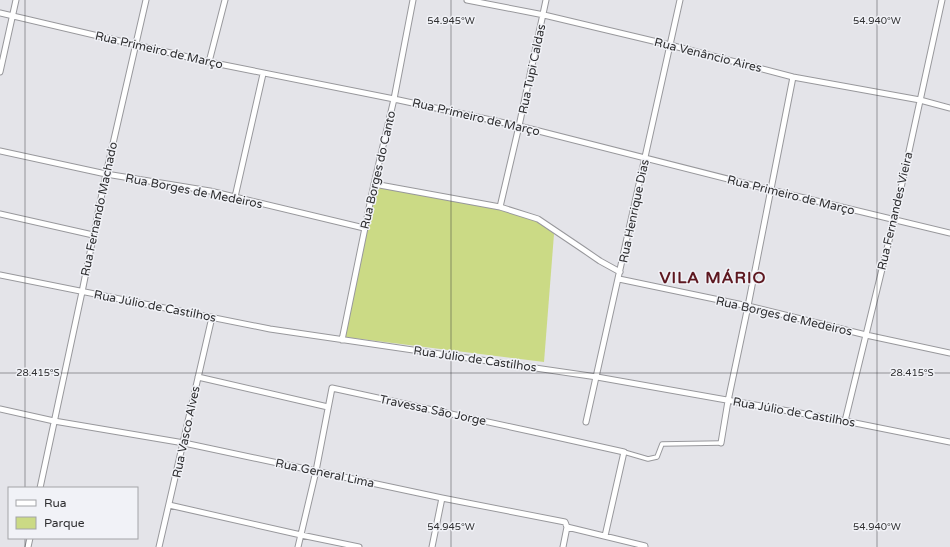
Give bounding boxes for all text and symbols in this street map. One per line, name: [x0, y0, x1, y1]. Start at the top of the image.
text: 54.945°W: [427, 15, 475, 27]
text: 54.940°W: [853, 15, 901, 27]
street label: Rua Tupi Caldas: [516, 23, 548, 115]
street label: Rua Primeiro de Março: [94, 28, 224, 72]
street label: Rua Venâncio Aires: [653, 35, 763, 75]
street label: Rua Primeiro de Março: [411, 95, 541, 139]
street label: Rua Borges do Canto: [358, 109, 398, 231]
street label: Rua Fernando Machado: [78, 141, 120, 277]
street label: Rua Fernandes Vieira: [875, 151, 915, 271]
street label: Rua Henrique Dias: [616, 158, 652, 264]
street label: Rua Borges de Medeiros: [124, 171, 264, 211]
street label: Rua Primeiro de Março: [726, 172, 856, 218]
district label: VILA MÁRIO: [660, 268, 767, 288]
street label: Rua Júlio de Castilhos: [93, 287, 218, 325]
street label: Rua Borges de Medeiros: [714, 293, 854, 339]
street label: Rua Júlio de Castilhos: [413, 343, 538, 375]
text: 28.415°S: [16, 367, 60, 379]
text: 28.415°S: [890, 367, 934, 379]
street label: Rua Vasco Alves: [169, 385, 203, 479]
street label: Travessa São Jorge: [378, 392, 488, 428]
street label: Rua Júlio de Castilhos: [732, 394, 857, 430]
street label: Rua General Lima: [274, 456, 376, 490]
legend: [8, 487, 138, 539]
text: Rua: [44, 496, 67, 510]
text: Parque: [44, 516, 85, 530]
text: 54.945°W: [427, 521, 475, 533]
text: 54.940°W: [853, 521, 901, 533]

